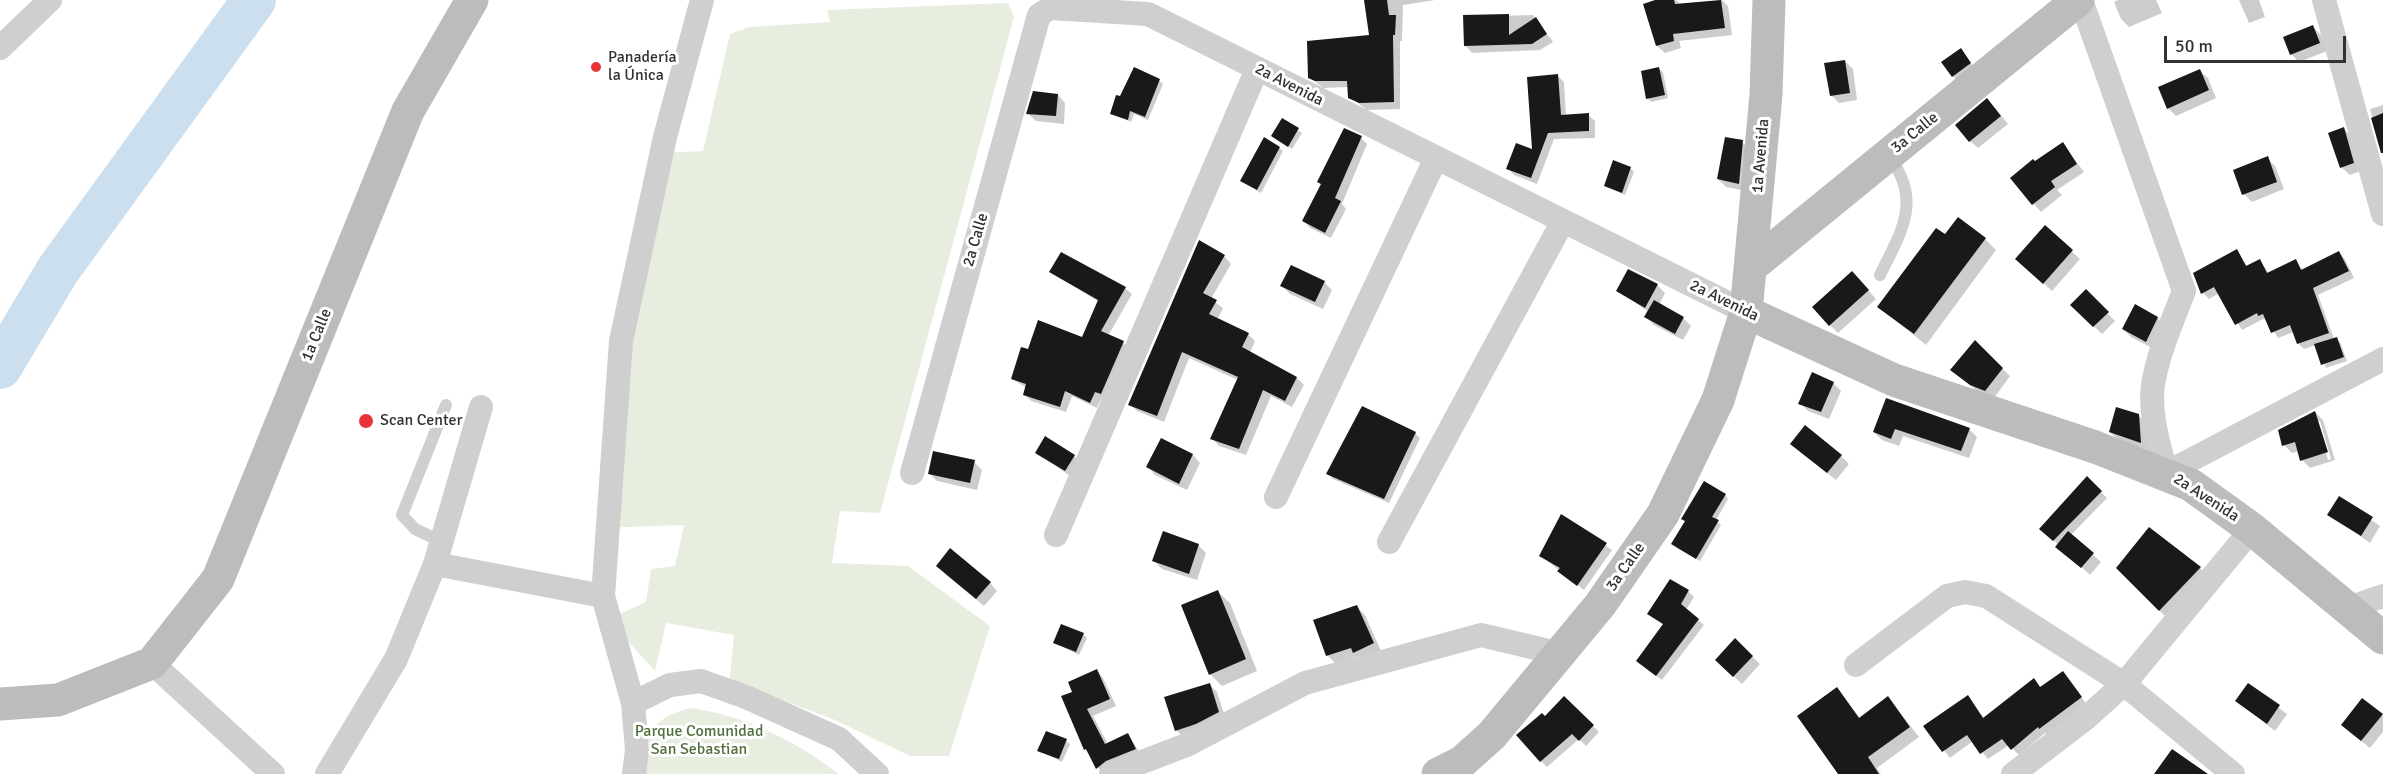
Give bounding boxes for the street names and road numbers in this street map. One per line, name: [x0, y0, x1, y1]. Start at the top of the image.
street label: 2a Avenida: [1251, 60, 1327, 110]
street label: 3a Calle: [1888, 108, 1942, 158]
street label: 1a Avenida: [1748, 118, 1774, 194]
street label: 2a Calle: [959, 211, 993, 269]
street label: 2a Avenida: [1686, 276, 1762, 326]
street label: 1a Calle: [298, 306, 336, 364]
street label: 2a Avenida: [2170, 470, 2242, 526]
street label: 3a Calle: [1602, 539, 1650, 595]

